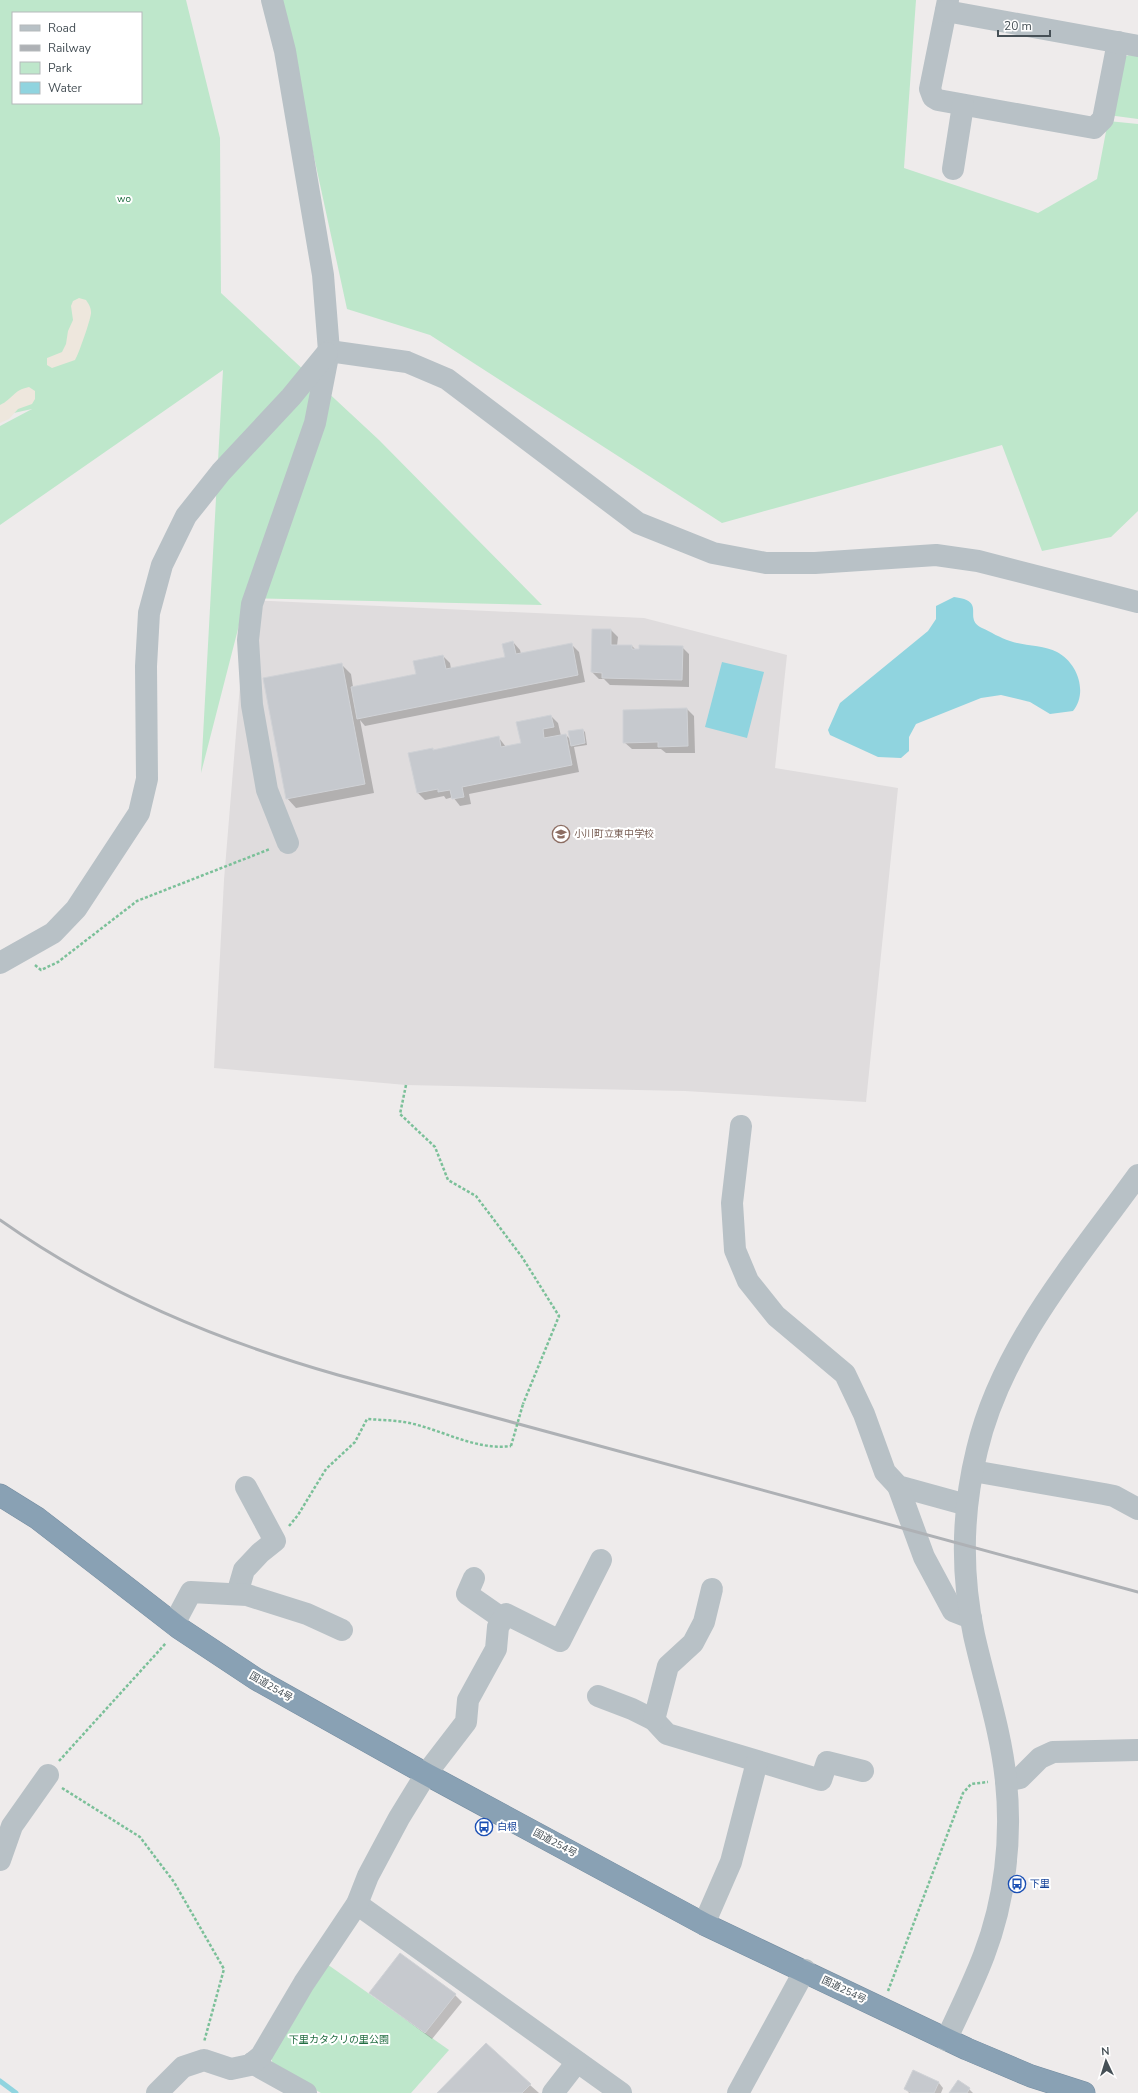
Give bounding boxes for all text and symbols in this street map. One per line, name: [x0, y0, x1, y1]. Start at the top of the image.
legend: [12, 12, 142, 104]
scale bar: [998, 12, 1050, 38]
text: 20 m: [1004, 18, 1032, 34]
text: Road: [48, 20, 76, 36]
text: Railway: [48, 40, 92, 56]
text: Park: [48, 60, 73, 76]
text: Water: [48, 80, 82, 96]
park label: wo: [117, 192, 131, 206]
school or university icon: 小川町立東中学校: [551, 824, 571, 844]
place label: 小川町立東中学校: [574, 827, 654, 841]
street label: 国道254号: [247, 1669, 295, 1705]
bus stop icon: 白根: [474, 1817, 494, 1837]
place label: 白根: [497, 1820, 517, 1834]
street label: 国道254号: [531, 1826, 579, 1860]
bus stop icon: 下里: [1007, 1874, 1027, 1894]
place label: 下里: [1030, 1877, 1050, 1891]
street label: 国道254号: [819, 1973, 869, 2007]
park label: 下里カタクリの里公園: [289, 2033, 389, 2047]
north arrow: [1086, 2041, 1126, 2081]
text: N: [1101, 2044, 1110, 2059]

